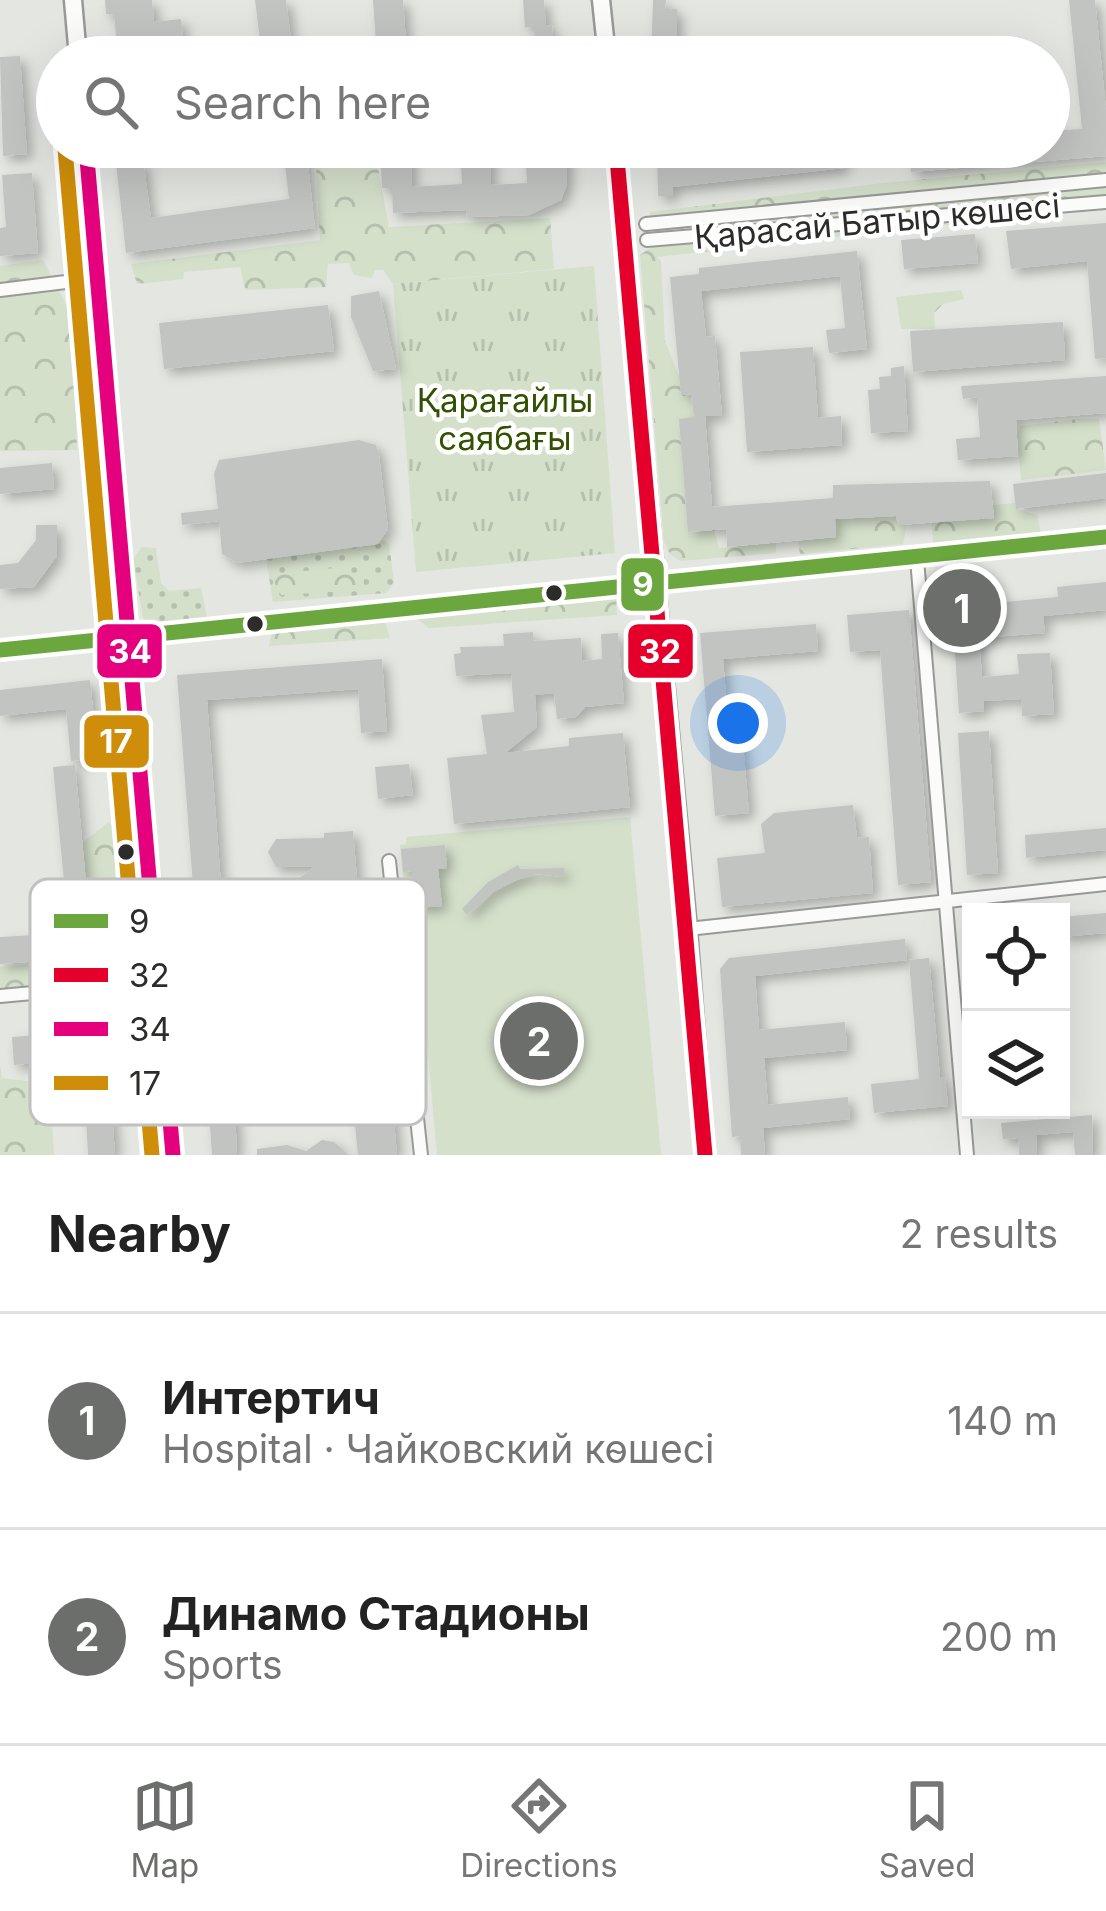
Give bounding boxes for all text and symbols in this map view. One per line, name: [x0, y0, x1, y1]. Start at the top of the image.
search box: [36, 36, 1070, 168]
icon: search: [78, 69, 144, 135]
text: Search here: [174, 75, 431, 130]
street label: Қарасай Батыр көшесі: [692, 185, 1062, 257]
park label: Қарағайлы саябағы: [417, 380, 593, 458]
line badge: 9: [619, 556, 666, 613]
pin: 1: [923, 563, 1001, 653]
text: 9: [632, 564, 654, 604]
unlabelled marker: [543, 582, 565, 604]
unlabelled marker: [244, 613, 266, 635]
line badge: 34: [95, 622, 164, 680]
line badge: 32: [626, 622, 695, 680]
text: 34: [108, 631, 152, 671]
text: 32: [639, 631, 681, 671]
your location: [708, 693, 768, 753]
line badge: 17: [82, 713, 151, 770]
text: 17: [99, 721, 133, 761]
unlabelled marker: [115, 841, 137, 863]
legend: [30, 879, 426, 1125]
text: 9: [129, 901, 149, 941]
map controls: [962, 903, 1070, 1119]
button: locate: [962, 903, 1070, 1011]
text: 32: [129, 955, 170, 995]
pin: 2: [500, 996, 578, 1086]
text: 34: [129, 1009, 171, 1049]
button: layers: [962, 1011, 1070, 1119]
text: 17: [129, 1063, 161, 1103]
text: Nearby: [48, 1203, 231, 1264]
text: 2 results: [900, 1210, 1058, 1257]
text: Интертич: [162, 1370, 380, 1425]
text: 1: [79, 1397, 95, 1444]
text: 140 m: [947, 1397, 1058, 1444]
text: Hospital · Чайковский көшесі: [162, 1425, 714, 1472]
text: Динамо Стадионы: [162, 1586, 590, 1641]
text: 2: [75, 1613, 99, 1660]
text: 200 m: [940, 1613, 1058, 1660]
text: Sports: [162, 1641, 283, 1688]
tab: Map: [131, 1773, 199, 1885]
tab: Directions: [460, 1773, 618, 1885]
tab: Saved: [879, 1773, 975, 1885]

